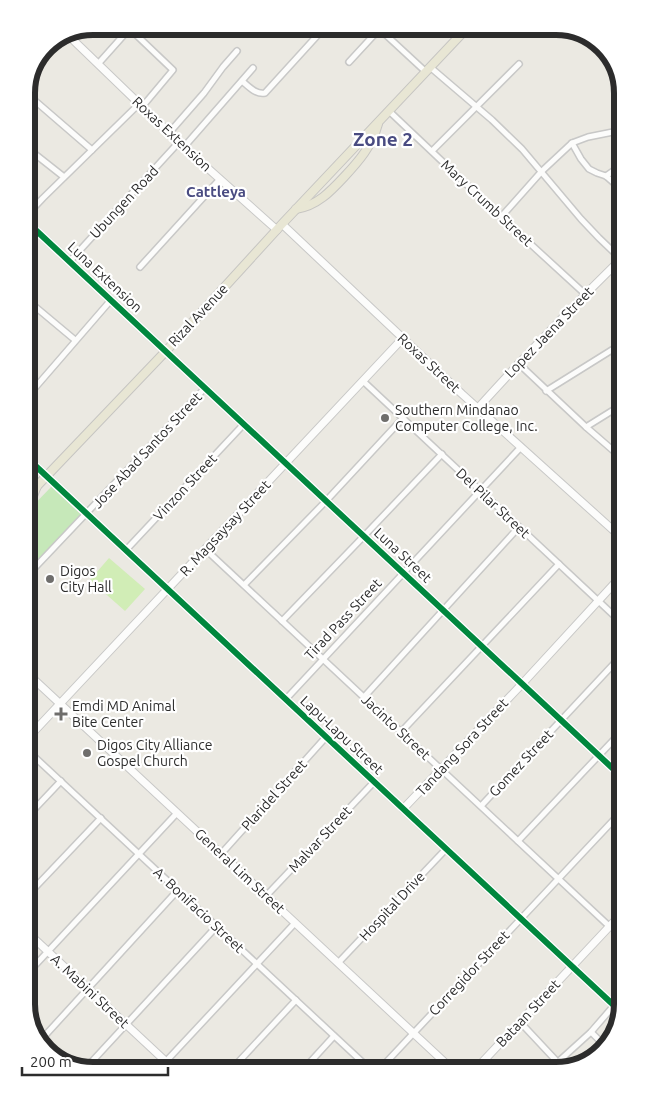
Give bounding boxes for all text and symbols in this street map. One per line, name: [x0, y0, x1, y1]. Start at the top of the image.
street label: Roxas Extension: [129, 93, 215, 175]
district label: Zone 2: [353, 128, 413, 150]
street label: Mary Crumb Street: [438, 156, 536, 250]
street label: Ubungen Road: [86, 163, 162, 241]
district label: Cattleya: [186, 183, 246, 200]
street label: Luna Extension: [65, 239, 145, 315]
street label: Rizal Avenue: [165, 280, 231, 350]
street label: Lopez Jaena Street: [502, 283, 597, 381]
street label: Roxas Street: [395, 330, 464, 396]
street label: Jose Abad Santos Street: [89, 388, 205, 511]
place label: Southern Mindanao Computer College, Inc.: [395, 402, 538, 434]
marker: Southern Mindanao Computer College, Inc.: [379, 412, 391, 424]
street label: Vinzon Street: [150, 450, 220, 524]
street label: Del Pilar Street: [453, 465, 533, 541]
street label: R. Magsaysay Street: [176, 476, 274, 579]
street label: Luna Street: [371, 524, 435, 586]
place label: Digos City Hall: [60, 563, 112, 595]
marker: Digos City Hall: [44, 573, 56, 585]
street label: Tirad Pass Street: [301, 575, 385, 663]
street label: Jacinto Street: [358, 691, 434, 763]
street label: Lapu-Lapu Street: [297, 693, 387, 778]
street label: Tandang Sora Street: [413, 695, 512, 799]
place label: Emdi MD Animal Bite Center: [72, 698, 176, 730]
marker: Emdi MD Animal Bite Center: [54, 707, 68, 721]
street label: Gomez Street: [486, 726, 557, 800]
place label: Digos City Alliance Gospel Church: [97, 737, 213, 769]
marker: Digos City Alliance Gospel Church: [81, 747, 93, 759]
street label: Plaridel Street: [238, 756, 310, 834]
street label: Malvar Street: [285, 802, 355, 875]
street label: General Lim Street: [192, 825, 289, 917]
street label: A. Bonifacio Street: [151, 864, 248, 956]
street label: Hospital Drive: [356, 868, 428, 944]
street label: Corregidor Street: [425, 927, 513, 1019]
street label: A. Mabini Street: [48, 951, 133, 1032]
street label: Bataan Street: [493, 976, 564, 1050]
scale bar: [22, 1044, 169, 1076]
text: 200 m: [30, 1053, 72, 1070]

